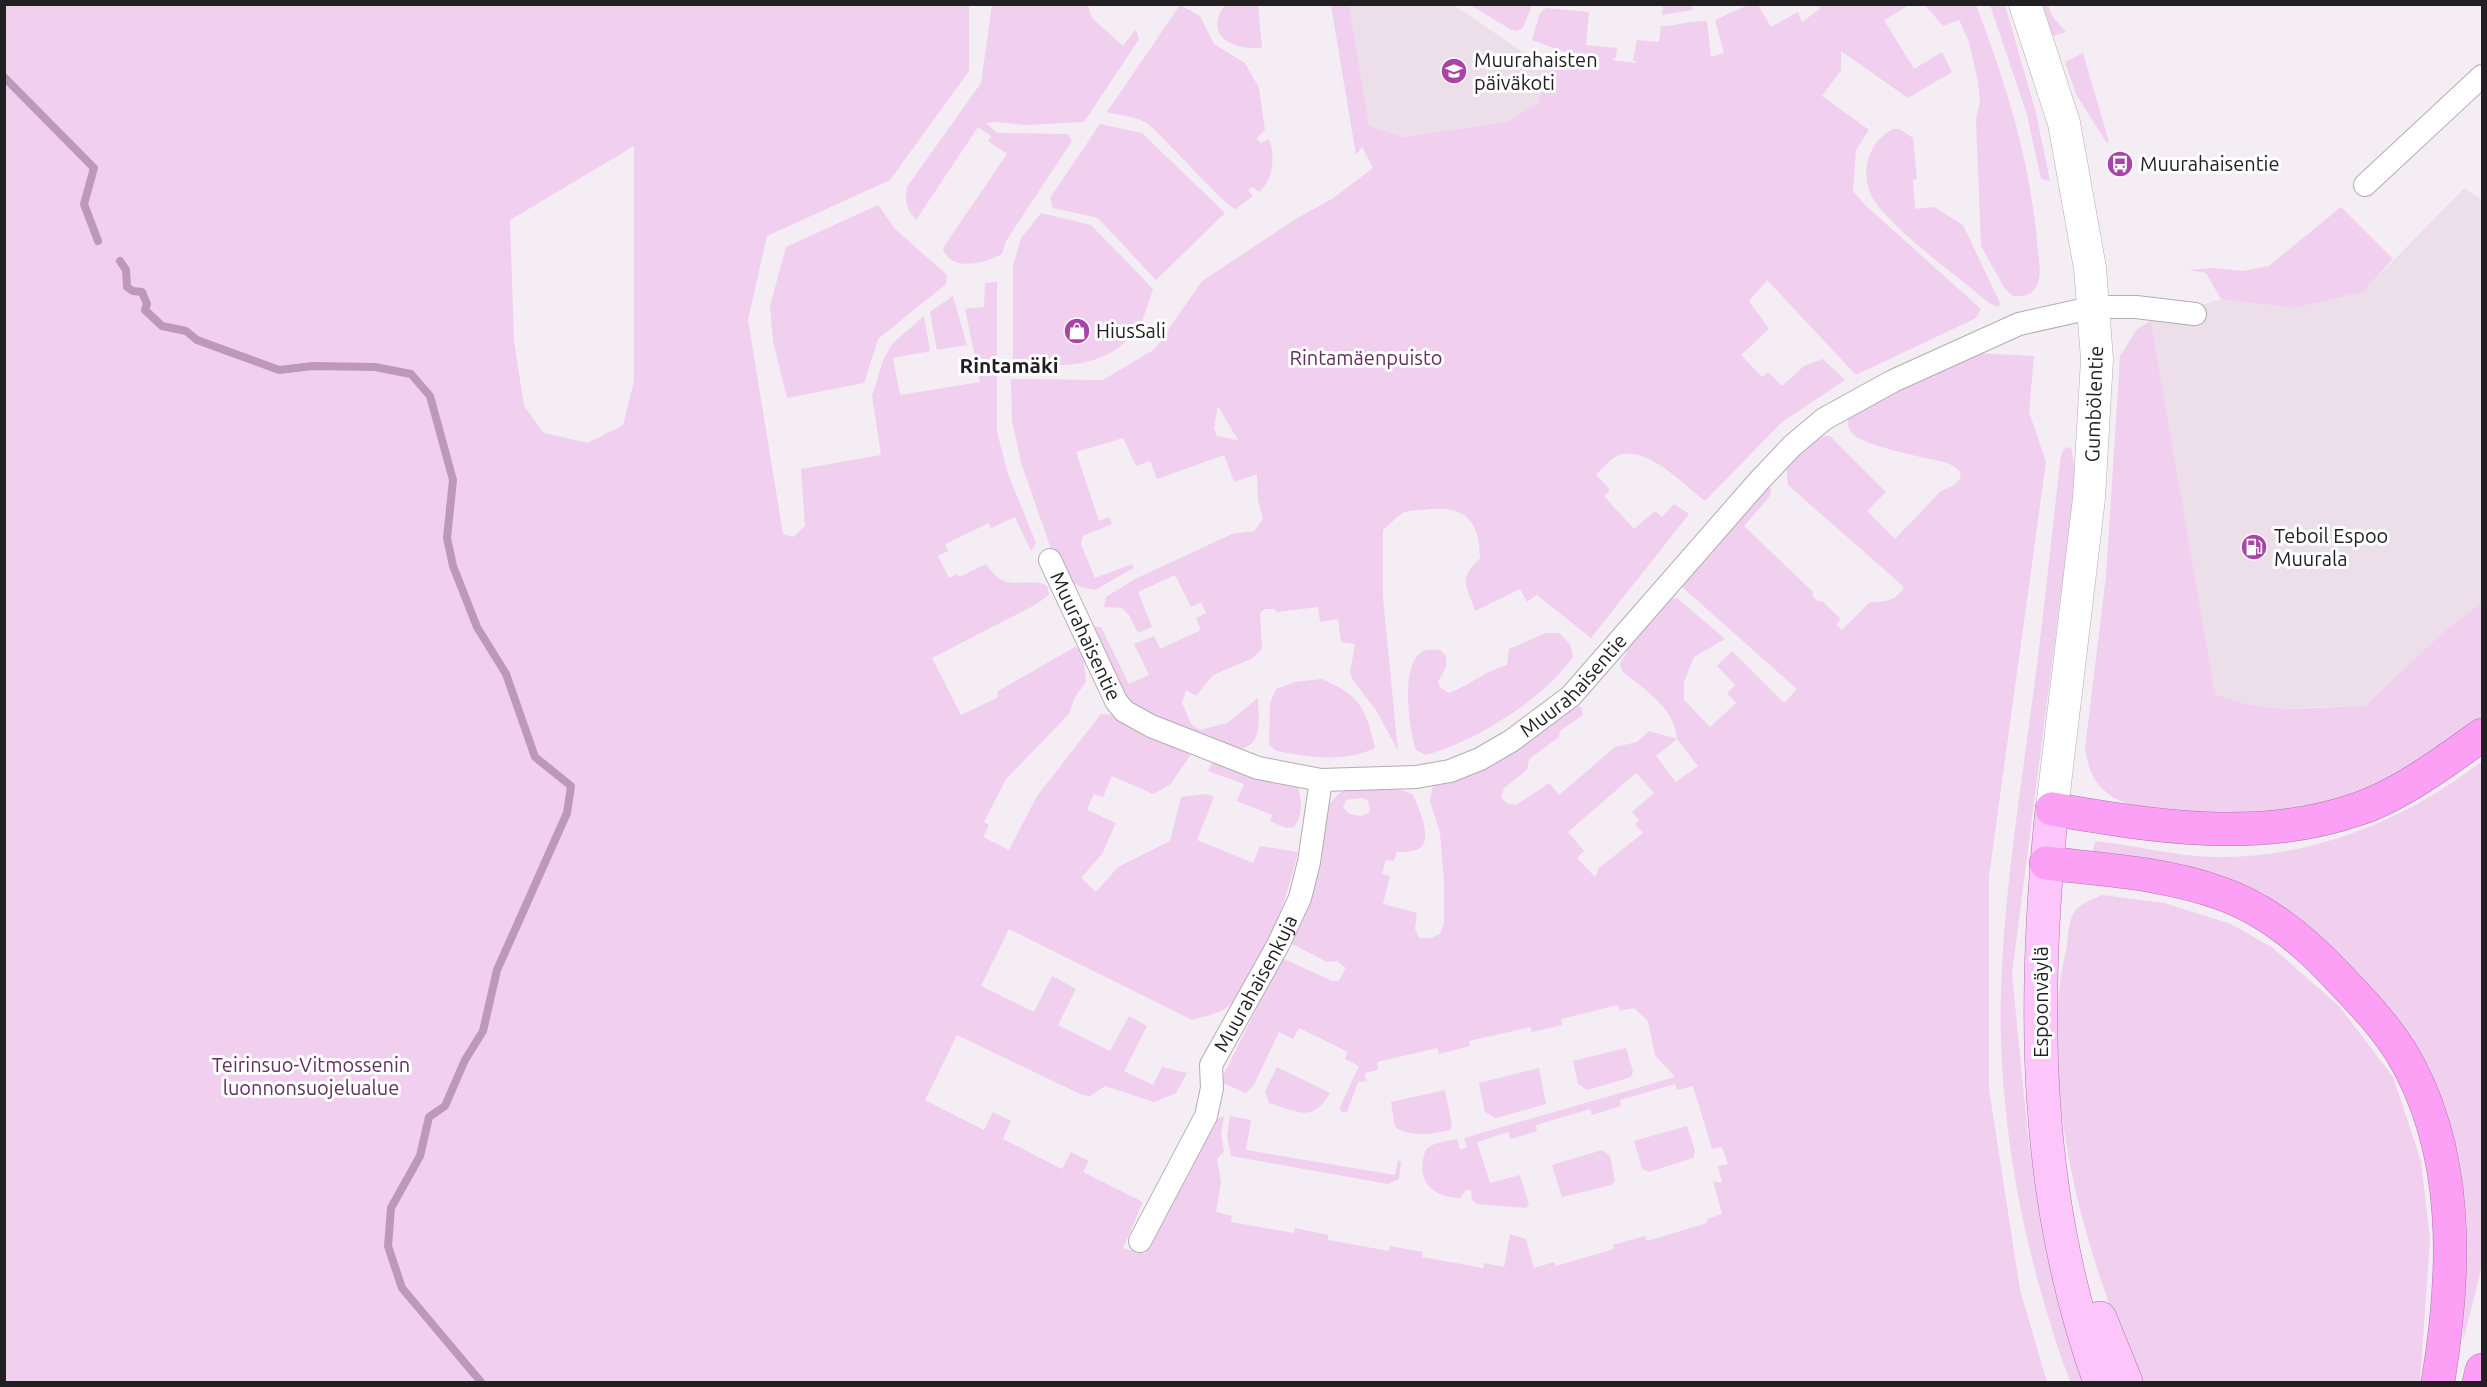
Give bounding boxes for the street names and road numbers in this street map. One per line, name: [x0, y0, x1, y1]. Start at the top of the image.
street label: Gumbölentie: [2080, 345, 2107, 463]
street label: Muurahaisentie: [1046, 568, 1126, 704]
street label: Muurahaisentie: [1515, 629, 1631, 741]
street label: Muurahaisenkuja: [1209, 911, 1301, 1056]
street label: Espoonväylä: [2029, 946, 2052, 1058]

